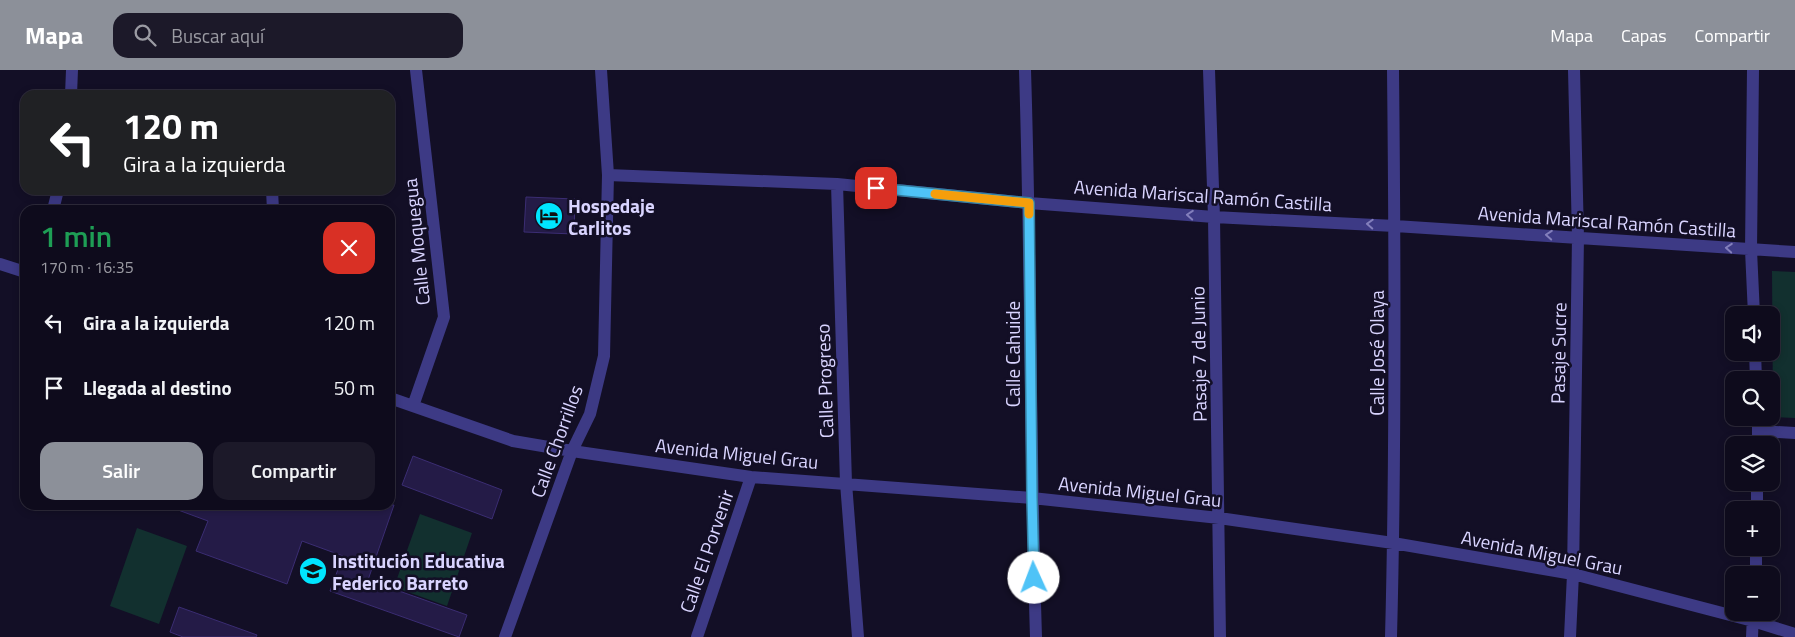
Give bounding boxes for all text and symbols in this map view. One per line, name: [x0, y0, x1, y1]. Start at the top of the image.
search box: [113, 13, 463, 58]
text: Mapa: [25, 17, 83, 53]
icon: search: [131, 21, 159, 49]
text: Buscar aquí: [171, 21, 264, 50]
text: Mapa: [1550, 22, 1593, 49]
text: Capas: [1621, 22, 1667, 49]
text: Compartir: [1695, 22, 1770, 49]
text: 120 m: [123, 99, 219, 153]
icon: left: [40, 110, 105, 175]
text: Gira a la izquierda: [123, 147, 286, 181]
pin: [855, 167, 897, 209]
street label: Avenida Mariscal Ramón Castilla: [1073, 172, 1333, 219]
icon: arrive: [862, 174, 890, 202]
street label: Calle Moquegua: [395, 177, 437, 307]
place label: Hospedaje Carlitos: [568, 191, 655, 242]
street label: Avenida Mariscal Ramón Castilla: [1477, 198, 1737, 245]
hotel icon: Hospedaje Carlitos: [534, 201, 564, 231]
one-way arrow: [1186, 209, 1194, 220]
text: 1 min: [40, 213, 112, 259]
one-way arrow: [1365, 219, 1373, 230]
button: close: [323, 222, 375, 274]
one-way arrow: [1545, 230, 1553, 241]
one-way arrow: [1725, 243, 1733, 254]
text: 170 m · 16:35: [40, 255, 134, 279]
street label: Pasaje 7 de Junio: [1182, 286, 1214, 422]
street label: Calle José Olaya: [1362, 290, 1391, 416]
street label: Calle Cahuide: [998, 301, 1027, 407]
street label: Pasaje Sucre: [1543, 302, 1573, 404]
map controls: [1725, 306, 1780, 621]
button: sound: [1725, 306, 1780, 361]
text: Gira a la izquierda: [83, 308, 230, 337]
text: 120 m: [323, 308, 375, 337]
icon: left: [40, 309, 68, 337]
street label: Calle Progreso: [808, 323, 840, 439]
button: search: [1725, 371, 1780, 426]
text: Llegada al destino: [83, 373, 232, 402]
text: 50 m: [334, 373, 375, 402]
icon: arrive: [40, 374, 68, 402]
street label: Calle Chorrillos: [522, 380, 590, 501]
street label: Avenida Miguel Grau: [654, 430, 820, 476]
button: layers: [1725, 436, 1780, 491]
button: Salir: [40, 442, 203, 500]
button: Compartir: [213, 442, 375, 500]
street label: Avenida Miguel Grau: [1057, 468, 1223, 514]
street label: Calle El Porvenir: [671, 485, 741, 617]
button: +: [1725, 501, 1780, 556]
street label: Avenida Miguel Grau: [1459, 522, 1625, 582]
place label: Institución Educativa Federico Barreto: [332, 546, 505, 597]
position arrow: [1007, 551, 1059, 603]
school or university icon: Institución Educativa Federico Barreto: [298, 556, 328, 586]
button: −: [1725, 566, 1780, 621]

